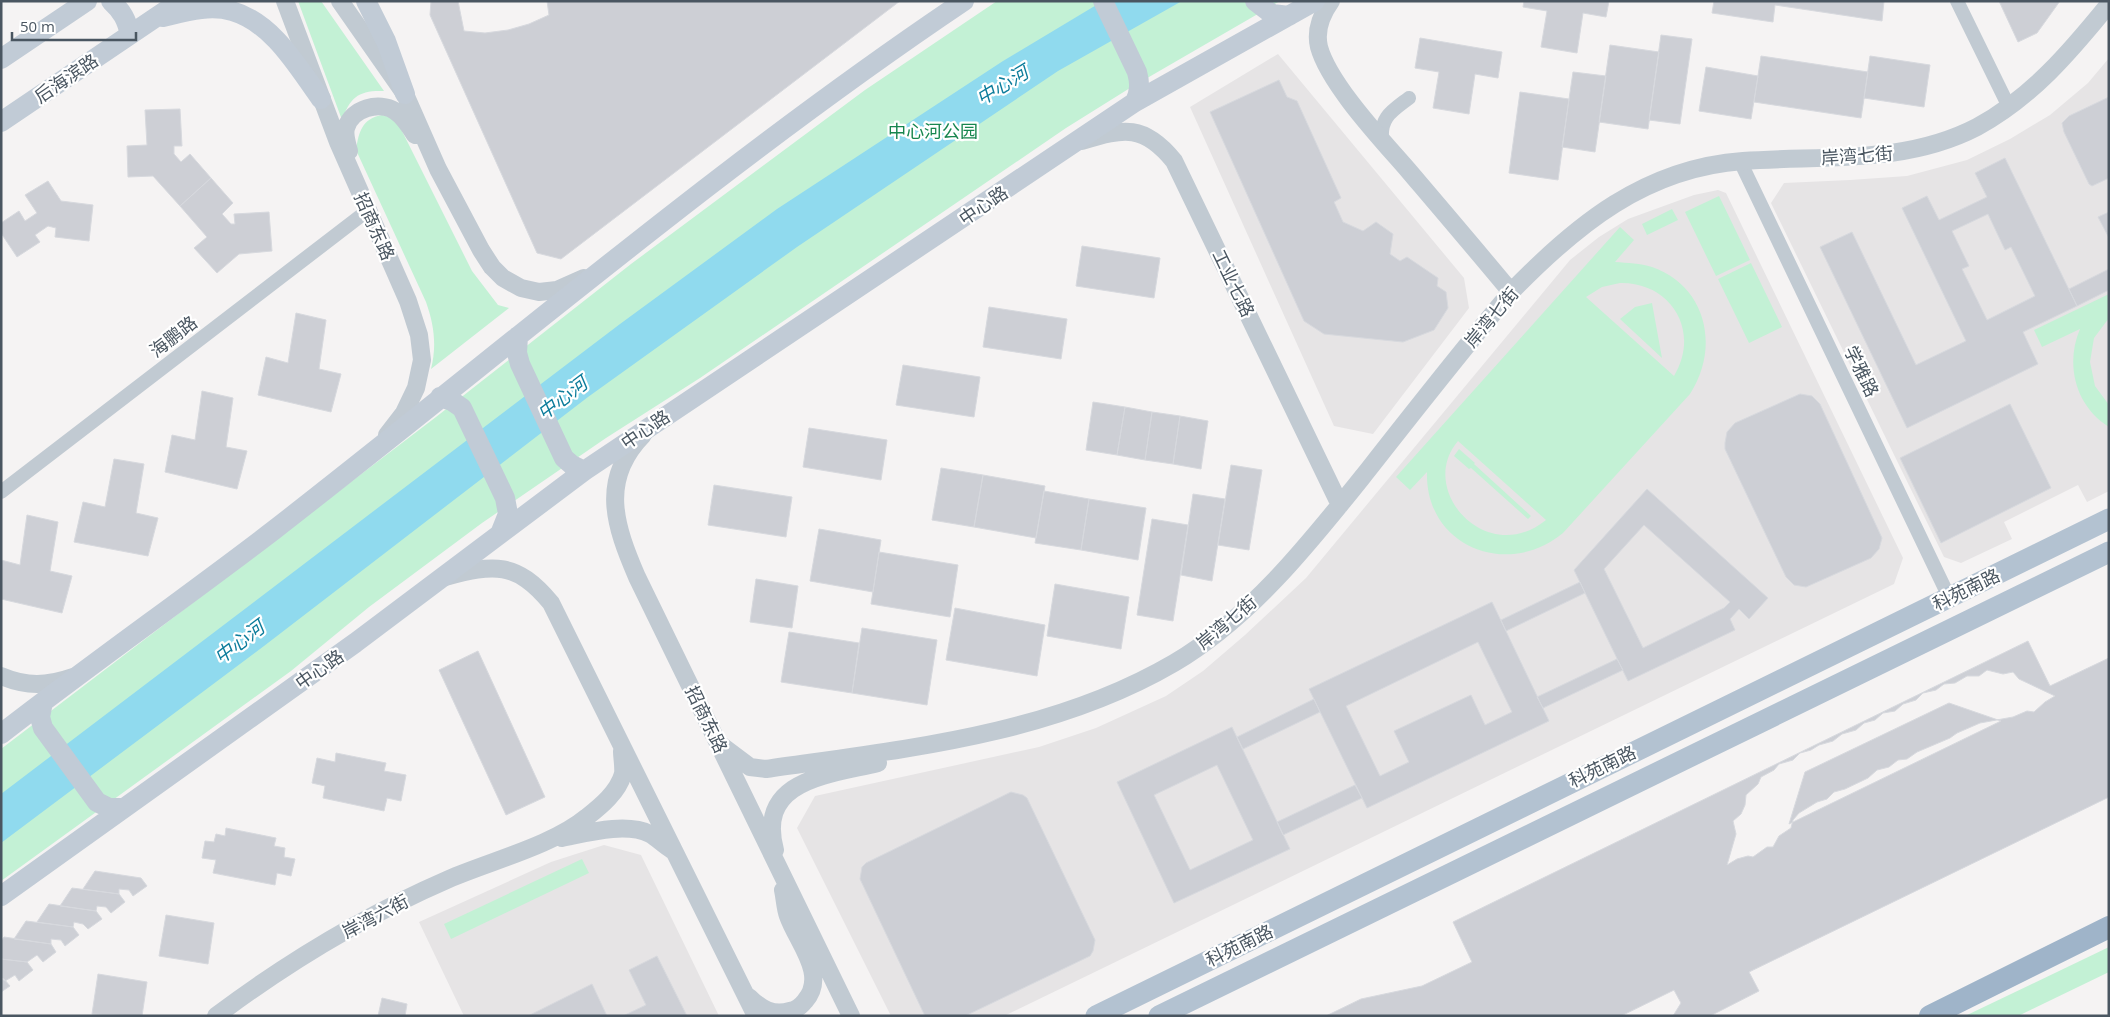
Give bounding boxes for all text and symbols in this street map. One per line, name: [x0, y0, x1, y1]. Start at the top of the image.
scale bar: [12, 10, 136, 42]
text: 50 m: [20, 16, 55, 36]
street label: 后海滨路: [29, 48, 103, 108]
water label: 中心河: [971, 57, 1037, 111]
park label: 中心河公园: [888, 119, 978, 143]
street label: 岸湾七街: [1820, 141, 1894, 169]
street label: 中心路: [954, 180, 1012, 230]
street label: 招商东路: [349, 188, 401, 264]
street label: 工业七路: [1207, 245, 1261, 321]
street label: 岸湾七街: [1459, 282, 1523, 352]
street label: 海鹏路: [144, 310, 202, 362]
street label: 学雅路: [1839, 341, 1885, 401]
water label: 中心河: [531, 368, 596, 426]
street label: 中心路: [616, 404, 674, 454]
street label: 科苑南路: [1928, 562, 2004, 616]
street label: 岸湾七街: [1191, 590, 1261, 654]
water label: 中心河: [208, 612, 273, 670]
street label: 中心路: [290, 644, 348, 694]
street label: 招商东路: [680, 681, 734, 757]
street label: 科苑南路: [1564, 739, 1640, 793]
street label: 岸湾六街: [338, 889, 412, 943]
street label: 科苑南路: [1201, 918, 1277, 972]

